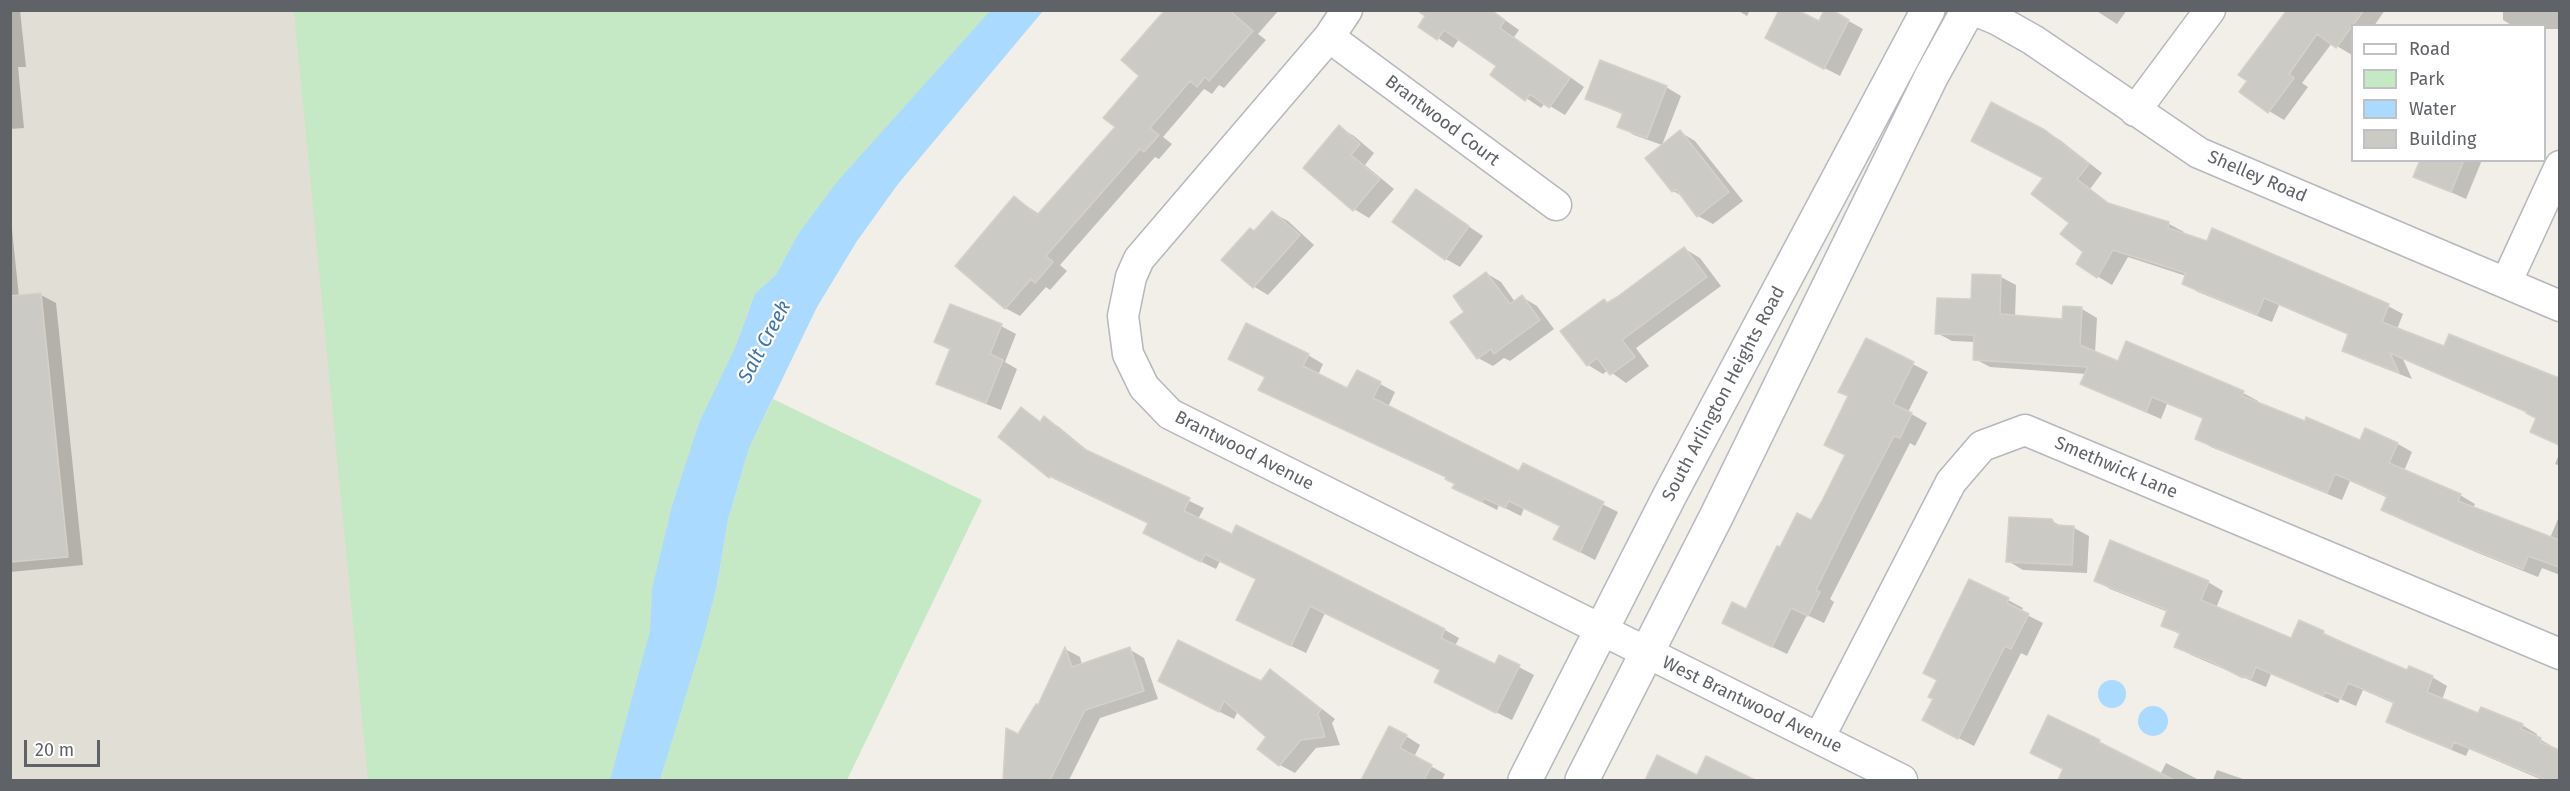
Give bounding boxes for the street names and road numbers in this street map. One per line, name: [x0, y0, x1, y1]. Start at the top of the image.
street label: Brantwood Court: [1381, 71, 1503, 171]
street label: Shelley Road: [2204, 146, 2310, 208]
street label: South Arlington Heights Road: [1658, 283, 1790, 505]
street label: Brantwood Avenue: [1171, 407, 1317, 495]
street label: Smethwick Lane: [2051, 432, 2181, 504]
street label: West Brantwood Avenue: [1659, 652, 1845, 758]

